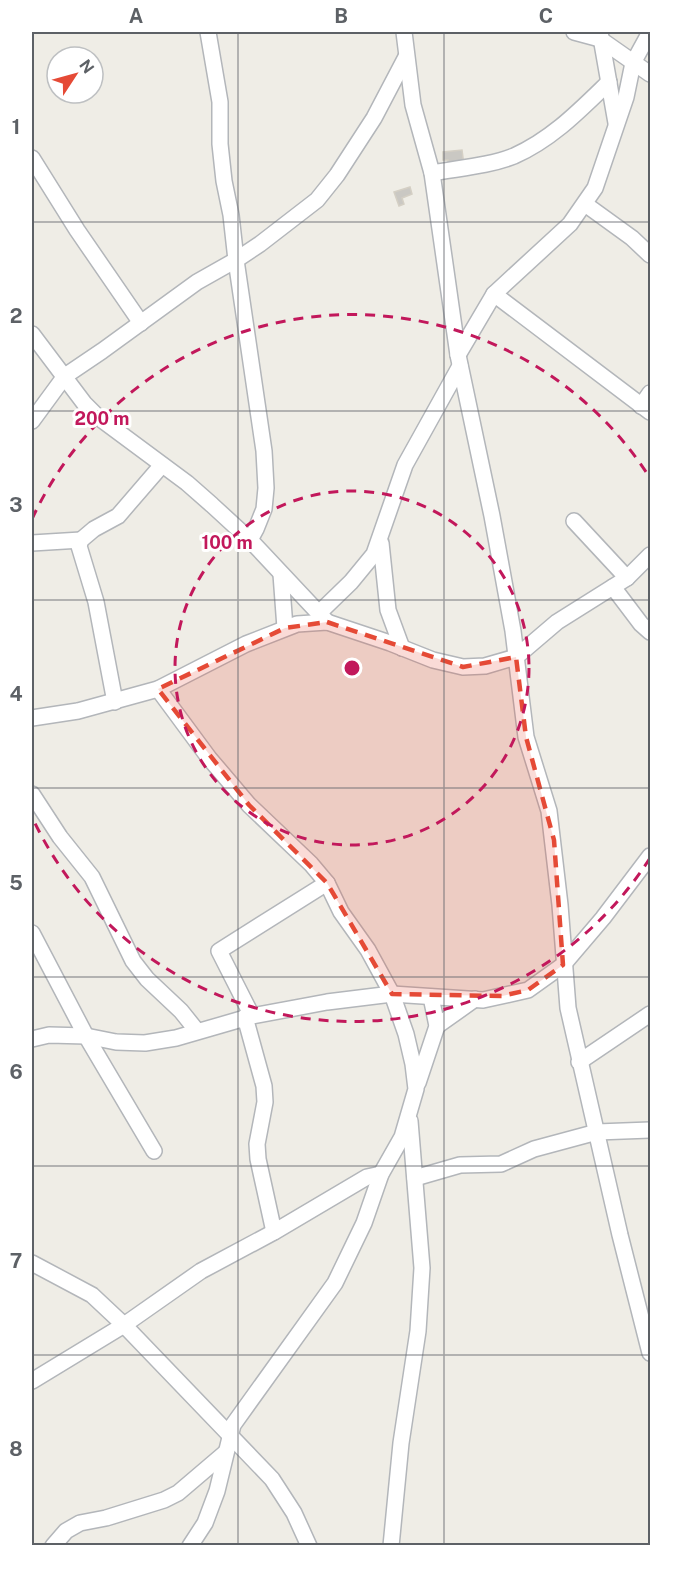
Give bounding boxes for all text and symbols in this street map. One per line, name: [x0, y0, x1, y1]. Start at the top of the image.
text: A: [129, 4, 143, 28]
text: B: [334, 4, 348, 28]
text: C: [539, 4, 553, 28]
north arrow: [45, 45, 105, 105]
text: N: [75, 56, 98, 77]
text: 1: [12, 115, 20, 139]
text: 2: [10, 304, 22, 328]
text: 200 m: [75, 408, 129, 429]
text: 3: [9, 493, 23, 517]
text: 100 m: [201, 532, 253, 553]
centre of rings: [342, 658, 362, 678]
text: 4: [9, 682, 23, 706]
text: 5: [9, 871, 23, 895]
text: 6: [9, 1060, 23, 1084]
text: 7: [10, 1249, 22, 1273]
text: 8: [9, 1437, 23, 1461]

